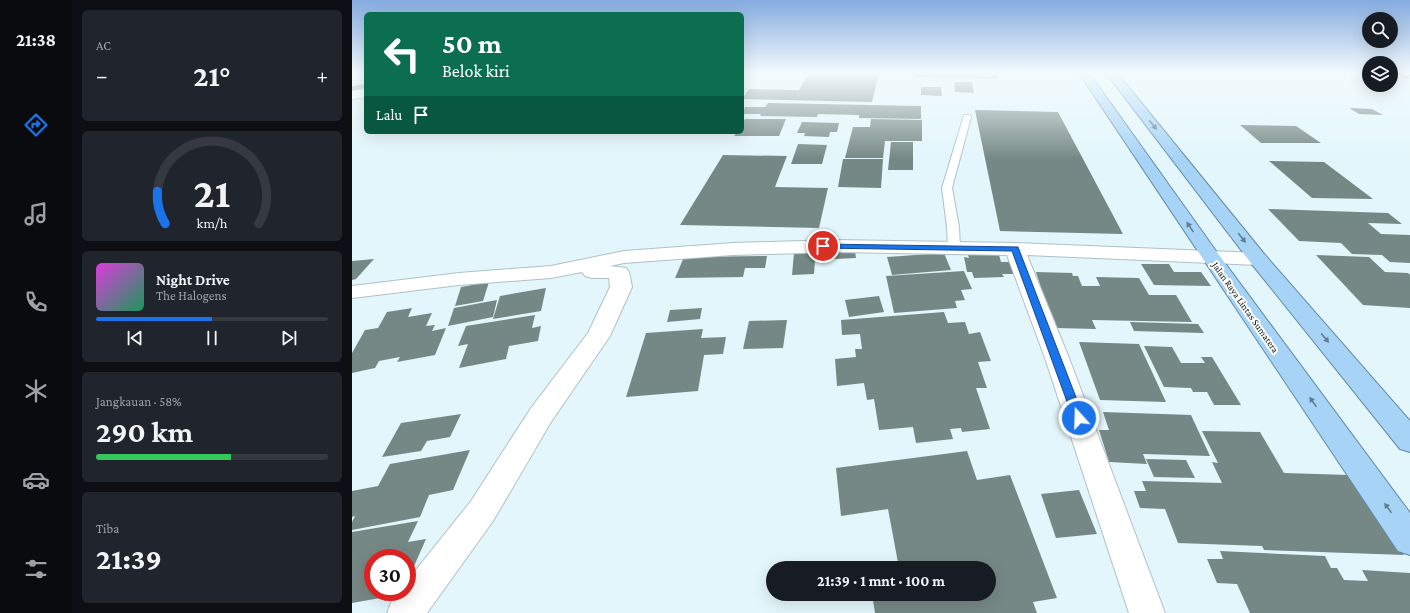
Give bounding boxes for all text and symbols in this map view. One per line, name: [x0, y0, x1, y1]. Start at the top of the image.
map controls: [1362, 12, 1398, 92]
button: search: [1362, 12, 1398, 48]
icon: left: [376, 28, 428, 80]
text: 50 m: [442, 28, 502, 59]
text: 21:38: [16, 30, 56, 50]
text: AC: [96, 38, 111, 53]
button: layers: [1362, 56, 1398, 92]
text: 21°: [193, 59, 231, 92]
text: Belok kiri: [442, 61, 510, 81]
text: −: [96, 63, 108, 88]
text: +: [316, 63, 328, 88]
icon: arrive: [410, 104, 432, 126]
text: Lalu: [376, 107, 402, 123]
icon: directions: [22, 111, 50, 139]
one-way arrow: [1149, 120, 1157, 131]
text: 21: [194, 170, 230, 216]
icon: music: [22, 200, 50, 228]
text: km/h: [197, 214, 228, 230]
one-way arrow: [1186, 222, 1194, 232]
pin: [806, 229, 840, 263]
one-way arrow: [1238, 233, 1247, 244]
icon: arrive: [812, 235, 834, 257]
street label: Jalan Raya Lintas Sumatera: [1210, 259, 1281, 355]
text: Night Drive: [156, 272, 230, 288]
icon: phone: [22, 288, 50, 316]
text: The Halogens: [156, 288, 227, 303]
icon: previous: [124, 327, 146, 349]
icon: pause: [201, 327, 223, 349]
icon: next: [278, 327, 300, 349]
one-way arrow: [1320, 333, 1329, 344]
icon: climate: [22, 377, 50, 405]
text: Jangkauan · 58%: [96, 394, 182, 409]
position arrow: [1058, 397, 1100, 439]
one-way arrow: [1309, 397, 1317, 407]
text: 290 km: [96, 415, 193, 448]
icon: car: [22, 466, 50, 494]
one-way arrow: [1383, 503, 1392, 514]
text: Tiba: [96, 521, 119, 536]
text: 21:39: [96, 542, 162, 575]
speed limit sign: 30: [364, 549, 416, 601]
icon: filters: [22, 555, 50, 583]
text: 21:39 · 1 mnt · 100 m: [817, 573, 945, 589]

